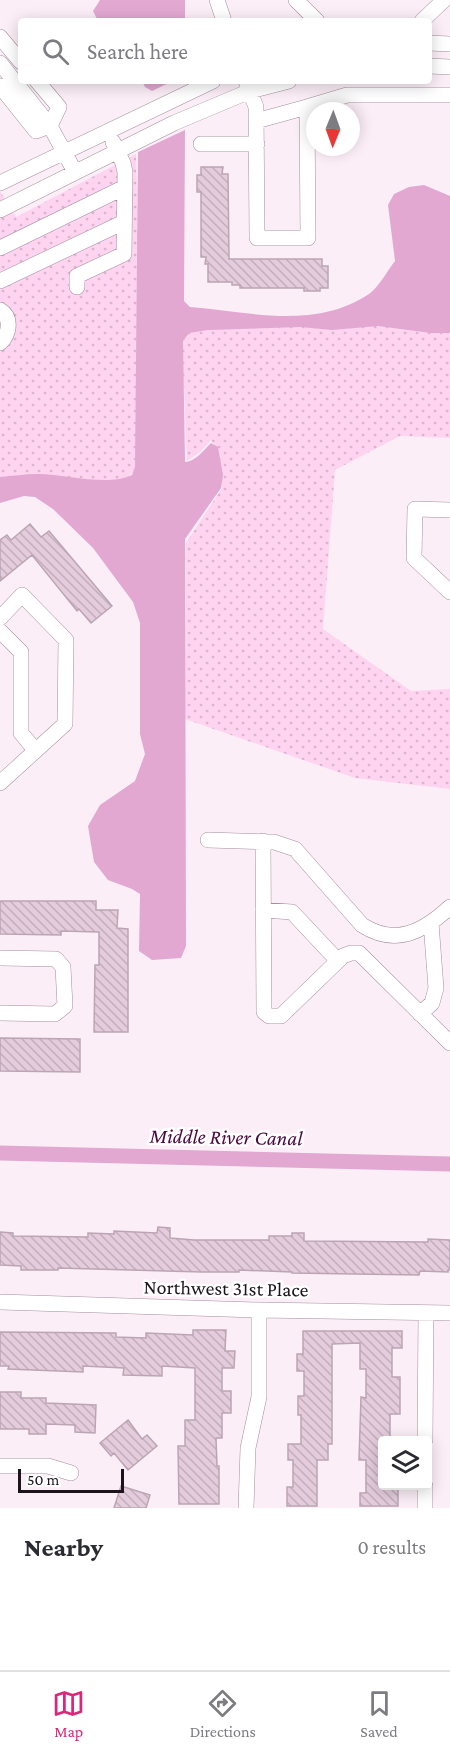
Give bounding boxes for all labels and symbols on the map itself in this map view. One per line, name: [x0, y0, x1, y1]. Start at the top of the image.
north arrow: [306, 102, 360, 156]
water label: Middle River Canal: [148, 1124, 303, 1150]
street label: Northwest 31st Place: [143, 1276, 309, 1300]
scale bar: [18, 1466, 124, 1494]

